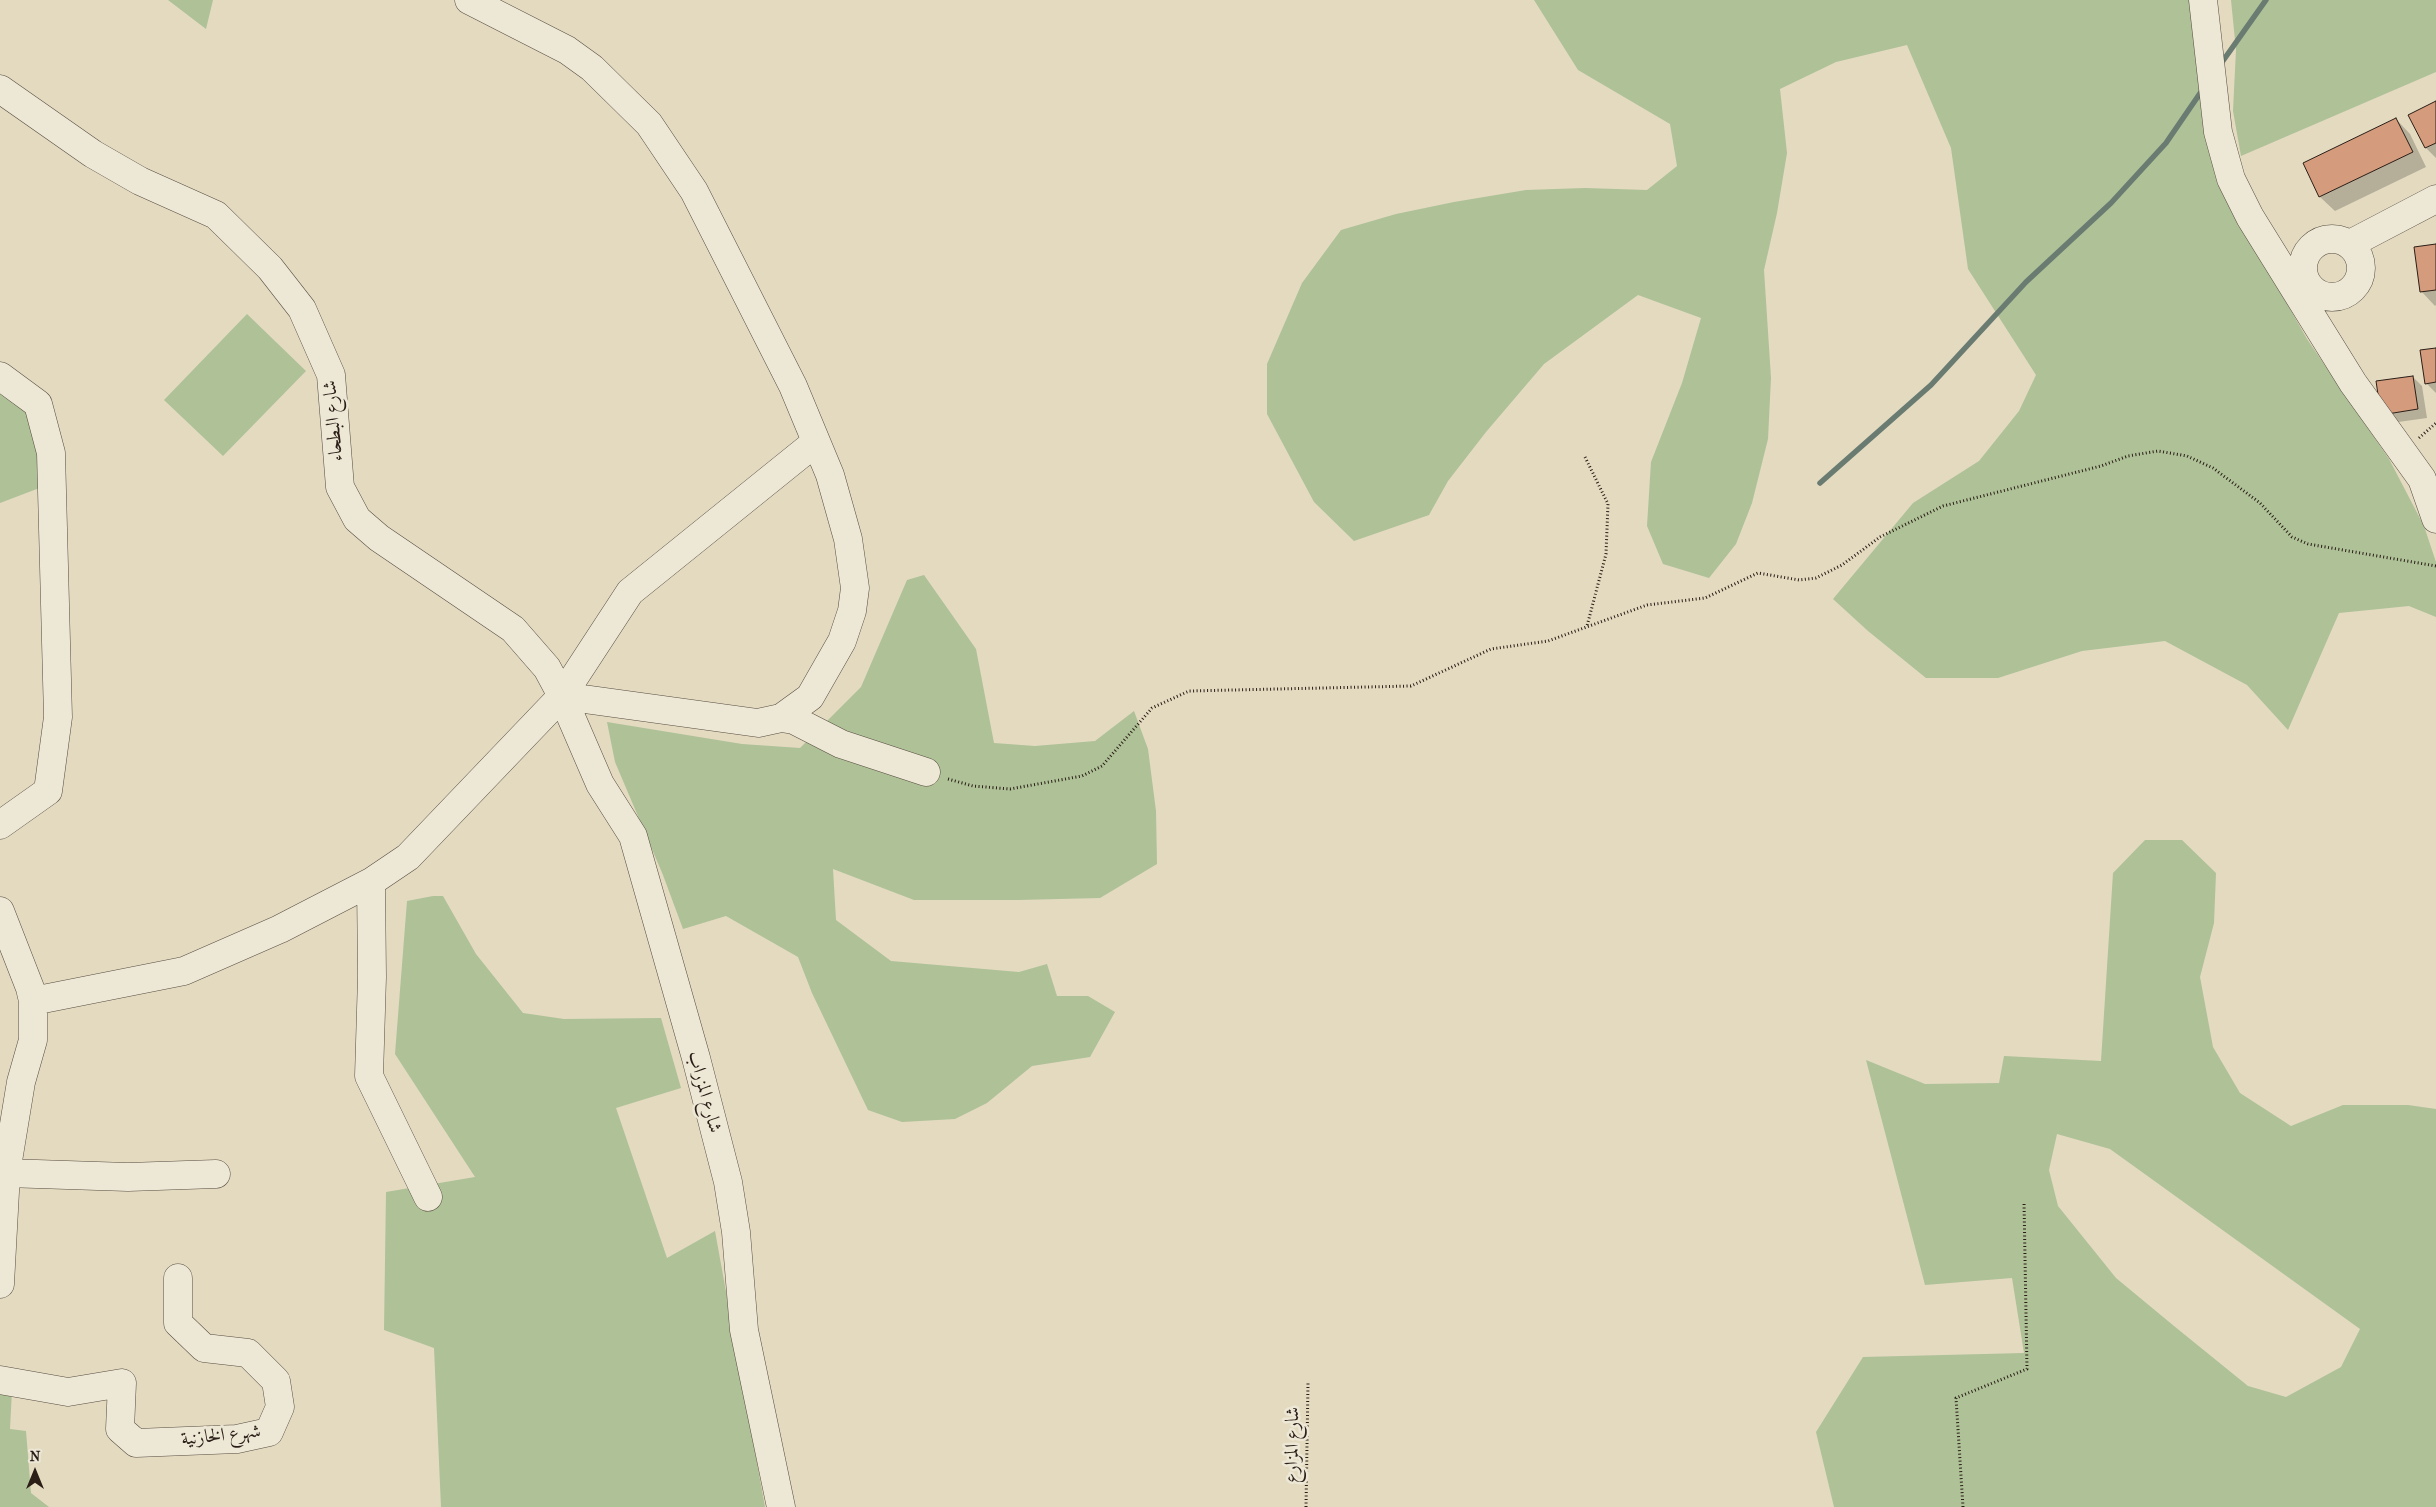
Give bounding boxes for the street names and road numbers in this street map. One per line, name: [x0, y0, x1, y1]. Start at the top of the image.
street label: شارع البطحاء: [319, 379, 349, 463]
street label: شارع المزراب: [682, 1049, 726, 1135]
street label: شارع المزارع: [1281, 1407, 1305, 1483]
street label: شهرع الخازنية: [180, 1420, 262, 1452]

